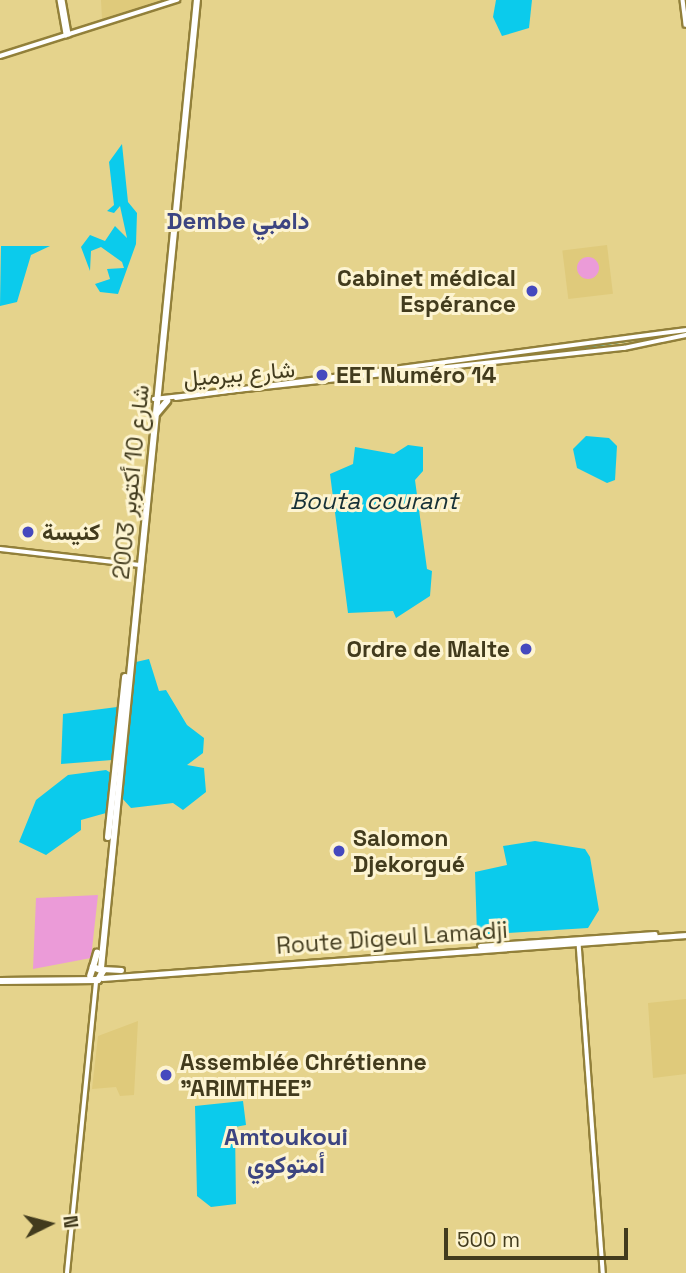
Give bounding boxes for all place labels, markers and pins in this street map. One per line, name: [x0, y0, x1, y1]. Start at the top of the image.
place label: Cabinet médical Espérance: [337, 264, 516, 318]
marker: Cabinet médical Espérance: [522, 281, 542, 301]
place label: EET Numéro 14: [336, 361, 497, 389]
marker: EET Numéro 14: [314, 367, 330, 383]
place label: كنيسة: [42, 518, 100, 546]
marker: كنيسة: [20, 524, 36, 540]
place label: Ordre de Malte: [346, 635, 510, 663]
marker: Ordre de Malte: [516, 639, 536, 659]
place label: Salomon Djekorgué: [353, 824, 465, 878]
marker: Salomon Djekorgué: [331, 843, 347, 859]
place label: Assemblée Chrétienne "ARIMTHEE": [180, 1048, 427, 1102]
marker: Assemblée Chrétienne "ARIMTHEE": [158, 1067, 174, 1083]

